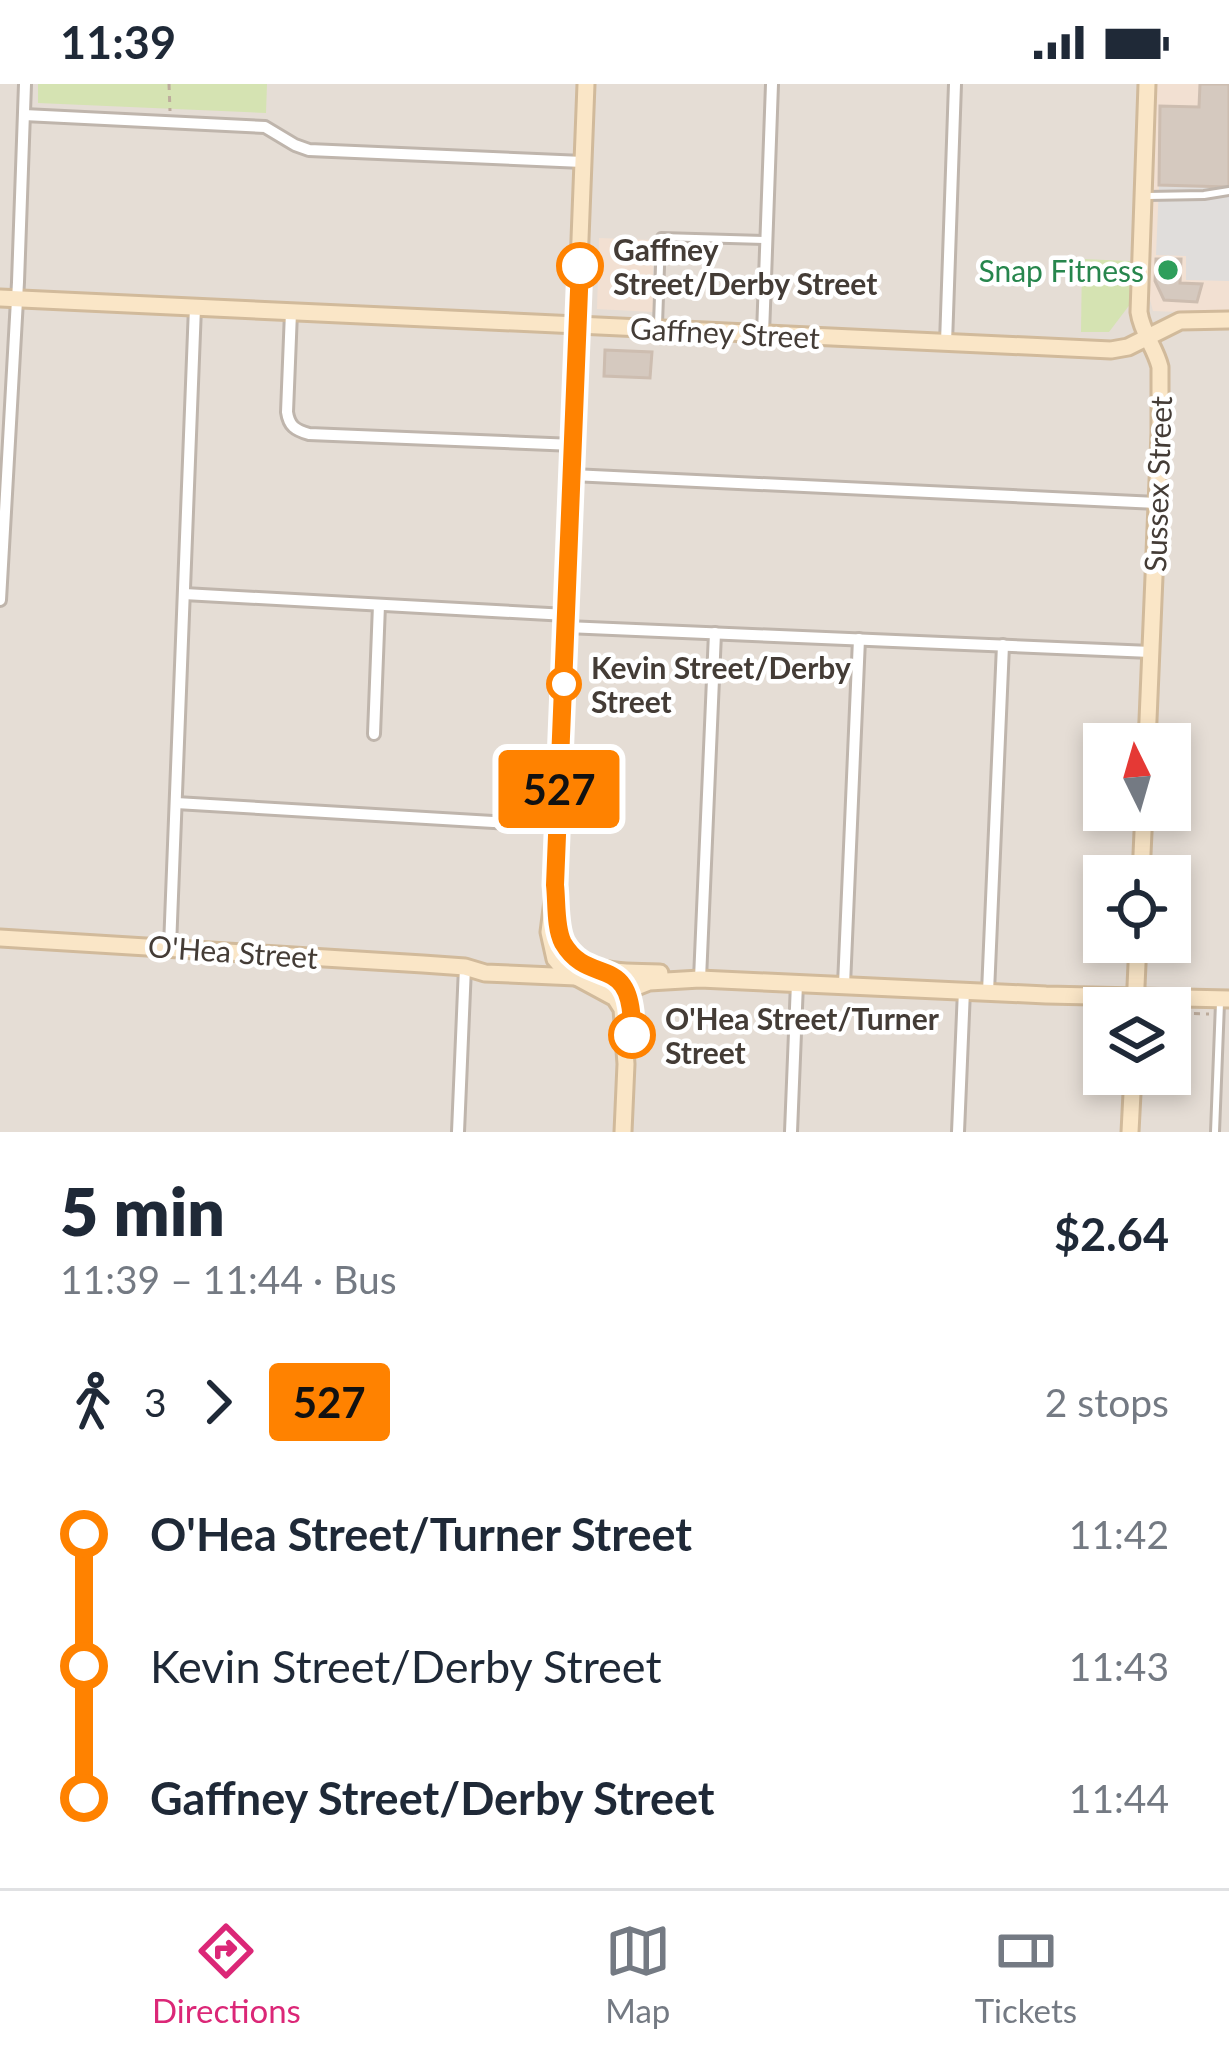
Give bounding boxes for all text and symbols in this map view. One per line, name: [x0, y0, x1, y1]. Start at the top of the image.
text: 11:39: [60, 15, 176, 69]
place label: Gaffney Street/Derby Street: [613, 231, 877, 301]
marker: Gaffney Street/Derby Street: [558, 244, 602, 288]
place label: Snap Fitness: [978, 252, 1144, 288]
marker: Snap Fitness: [1155, 257, 1181, 283]
street label: Gaffney Street: [629, 309, 821, 355]
street label: Sussex Street: [1136, 395, 1178, 573]
place label: Kevin Street/Derby Street: [591, 649, 851, 719]
marker: Kevin Street/Derby Street: [548, 668, 580, 700]
north arrow: [1083, 723, 1191, 831]
map controls: [1083, 723, 1191, 1095]
line badge: 527: [490, 750, 628, 828]
text: 527: [522, 764, 596, 814]
button: locate: [1083, 855, 1191, 963]
street label: O'Hea Street: [147, 927, 319, 975]
button: layers: [1083, 987, 1191, 1095]
place label: O'Hea Street/Turner Street: [665, 1000, 940, 1070]
marker: O'Hea Street/Turner Street: [610, 1013, 654, 1057]
text: 5 min: [60, 1171, 225, 1250]
text: $2.64: [1054, 1207, 1169, 1261]
text: 11:39 – 11:44 · Bus: [60, 1256, 397, 1302]
icon: walk: [60, 1369, 126, 1435]
icon: forward: [185, 1369, 251, 1435]
text: 527: [293, 1377, 366, 1427]
text: 3: [144, 1379, 167, 1425]
text: 2 stops: [1045, 1379, 1169, 1425]
text: O'Hea Street/Turner Street: [150, 1507, 692, 1561]
text: 11:42: [1069, 1511, 1169, 1557]
text: Kevin Street/Derby Street: [150, 1639, 662, 1693]
text: 11:43: [1069, 1643, 1169, 1689]
text: Gaffney Street/Derby Street: [150, 1771, 714, 1825]
text: 11:44: [1069, 1775, 1169, 1821]
tab: Directions: [152, 1918, 301, 2030]
tab: Map: [605, 1918, 671, 2030]
tab: Tickets: [975, 1918, 1077, 2030]

